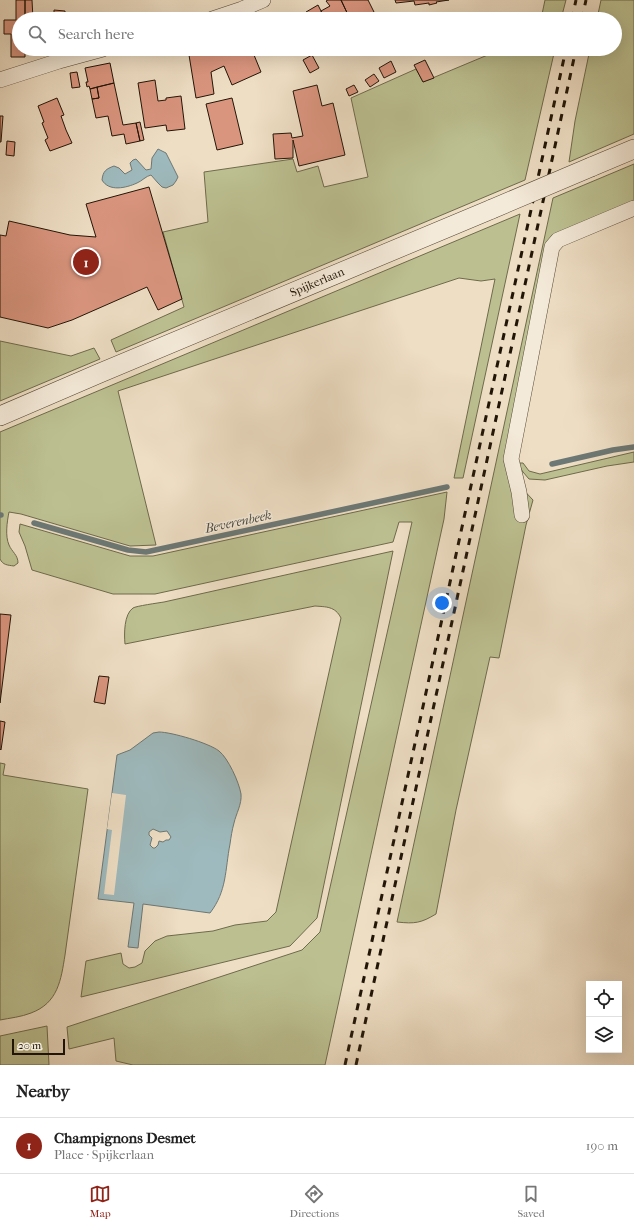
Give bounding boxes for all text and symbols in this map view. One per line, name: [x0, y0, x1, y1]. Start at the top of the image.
search box: [12, 12, 622, 56]
icon: search: [26, 23, 48, 45]
text: Search here: [58, 25, 134, 43]
pin: 1: [73, 247, 99, 277]
street label: Spijkerlaan: [288, 264, 346, 300]
water label: Beverenbeek: [202, 507, 273, 536]
your location: [432, 593, 452, 613]
map controls: [586, 981, 622, 1053]
button: locate: [586, 981, 622, 1017]
button: layers: [586, 1017, 622, 1053]
scale bar: [12, 1037, 65, 1056]
text: 20 m: [18, 1039, 41, 1052]
text: Nearby: [16, 1081, 70, 1101]
text: Champignons Desmet: [54, 1129, 196, 1147]
text: 1: [27, 1138, 31, 1153]
text: 190 m: [586, 1138, 618, 1153]
text: Place · Spijkerlaan: [54, 1147, 154, 1162]
tab: Map: [89, 1183, 111, 1220]
tab: Directions: [290, 1183, 339, 1220]
tab: Saved: [517, 1183, 545, 1220]

